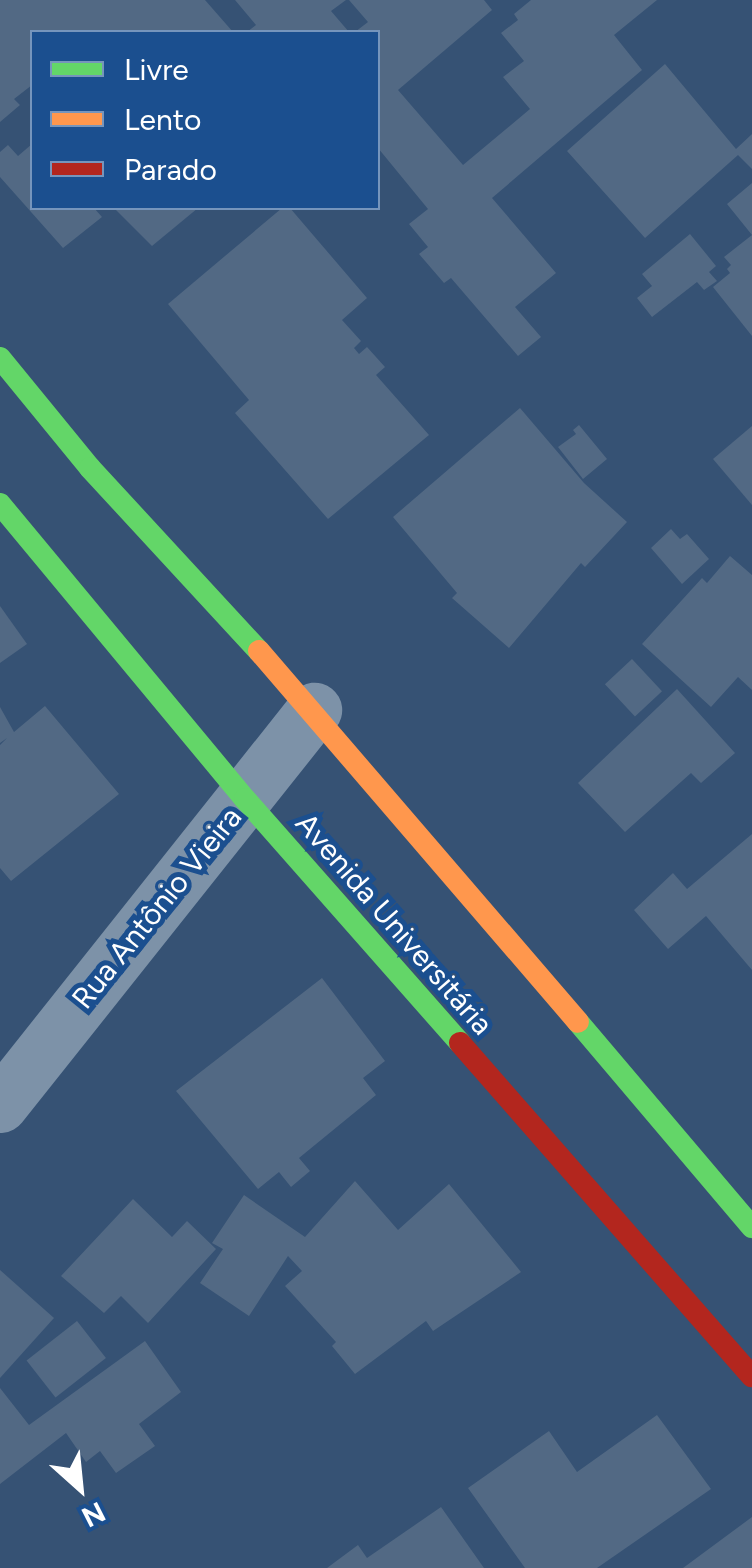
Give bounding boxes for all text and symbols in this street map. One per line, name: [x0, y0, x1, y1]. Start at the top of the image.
legend: [30, 30, 380, 210]
text: Livre: [124, 51, 189, 88]
text: Lento: [124, 101, 201, 138]
text: Parado: [124, 151, 217, 188]
street label: Rua Antônio Vieira: [65, 800, 249, 1016]
street label: Avenida Universitária: [288, 806, 500, 1042]
north arrow: [30, 1438, 130, 1538]
text: N: [76, 1495, 111, 1535]

